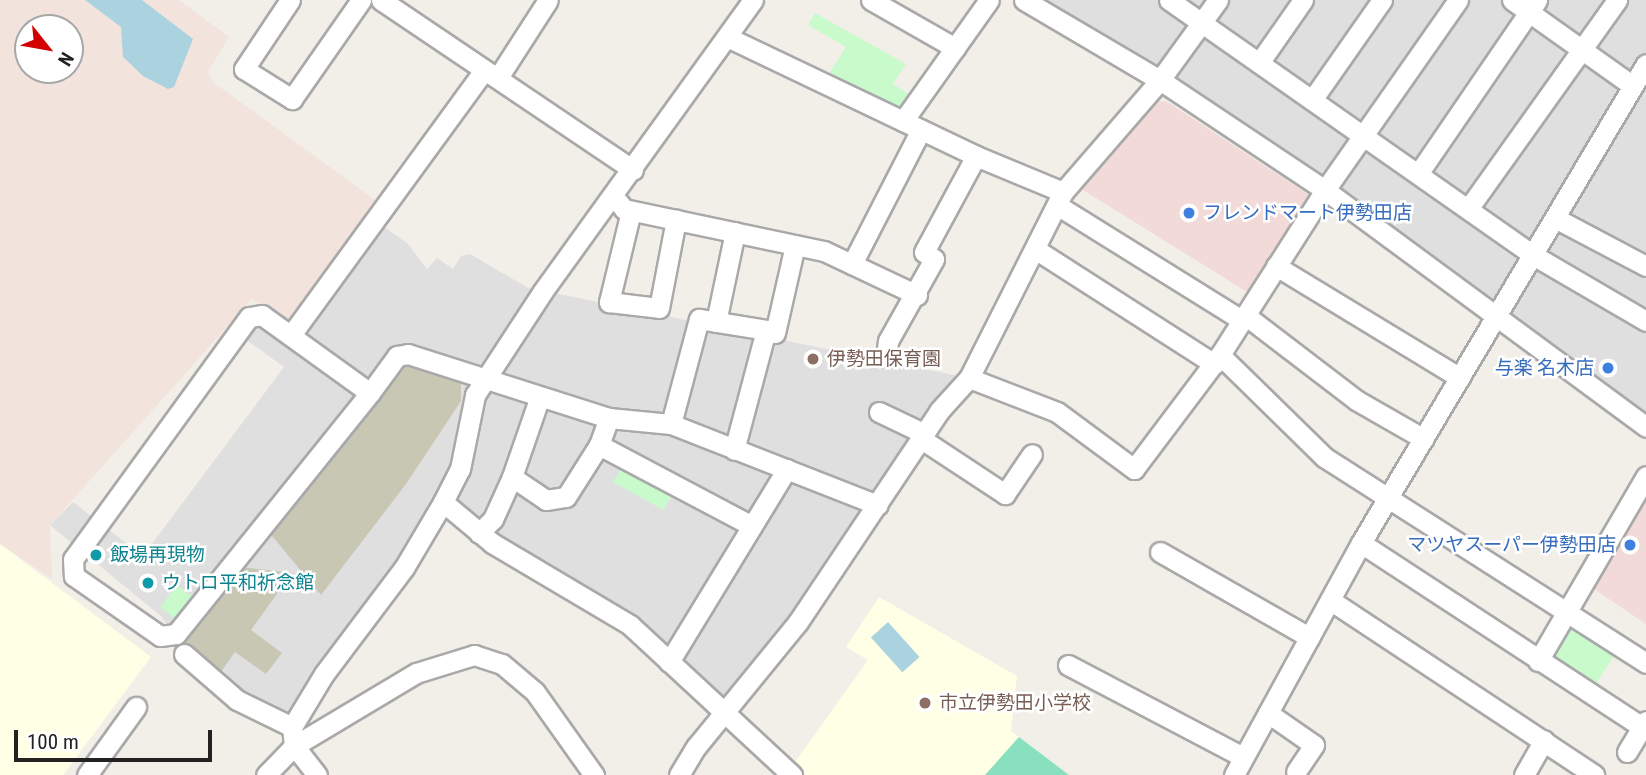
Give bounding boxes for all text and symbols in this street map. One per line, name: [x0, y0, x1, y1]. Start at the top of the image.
north arrow: [14, 14, 84, 84]
text: N: [53, 48, 79, 70]
place label: フレンドマート伊勢田店: [1203, 202, 1412, 224]
marker: フレンドマート伊勢田店: [1181, 205, 1197, 221]
place label: 伊勢田保育園: [827, 348, 941, 370]
marker: 伊勢田保育園: [805, 351, 821, 367]
place label: 与楽 名木店: [1495, 357, 1594, 379]
marker: 与楽 名木店: [1600, 360, 1616, 376]
place label: マツヤスーパー伊勢田店: [1407, 534, 1616, 556]
marker: マツヤスーパー伊勢田店: [1622, 537, 1638, 553]
place label: 飯場再現物: [110, 544, 205, 566]
marker: 飯場再現物: [88, 547, 104, 563]
place label: ウトロ平和祈念館: [162, 572, 314, 594]
marker: ウトロ平和祈念館: [140, 575, 156, 591]
place label: 市立伊勢田小学校: [939, 692, 1091, 714]
marker: 市立伊勢田小学校: [917, 695, 933, 711]
scale bar: [18, 716, 215, 760]
text: 100 m: [27, 730, 79, 754]

